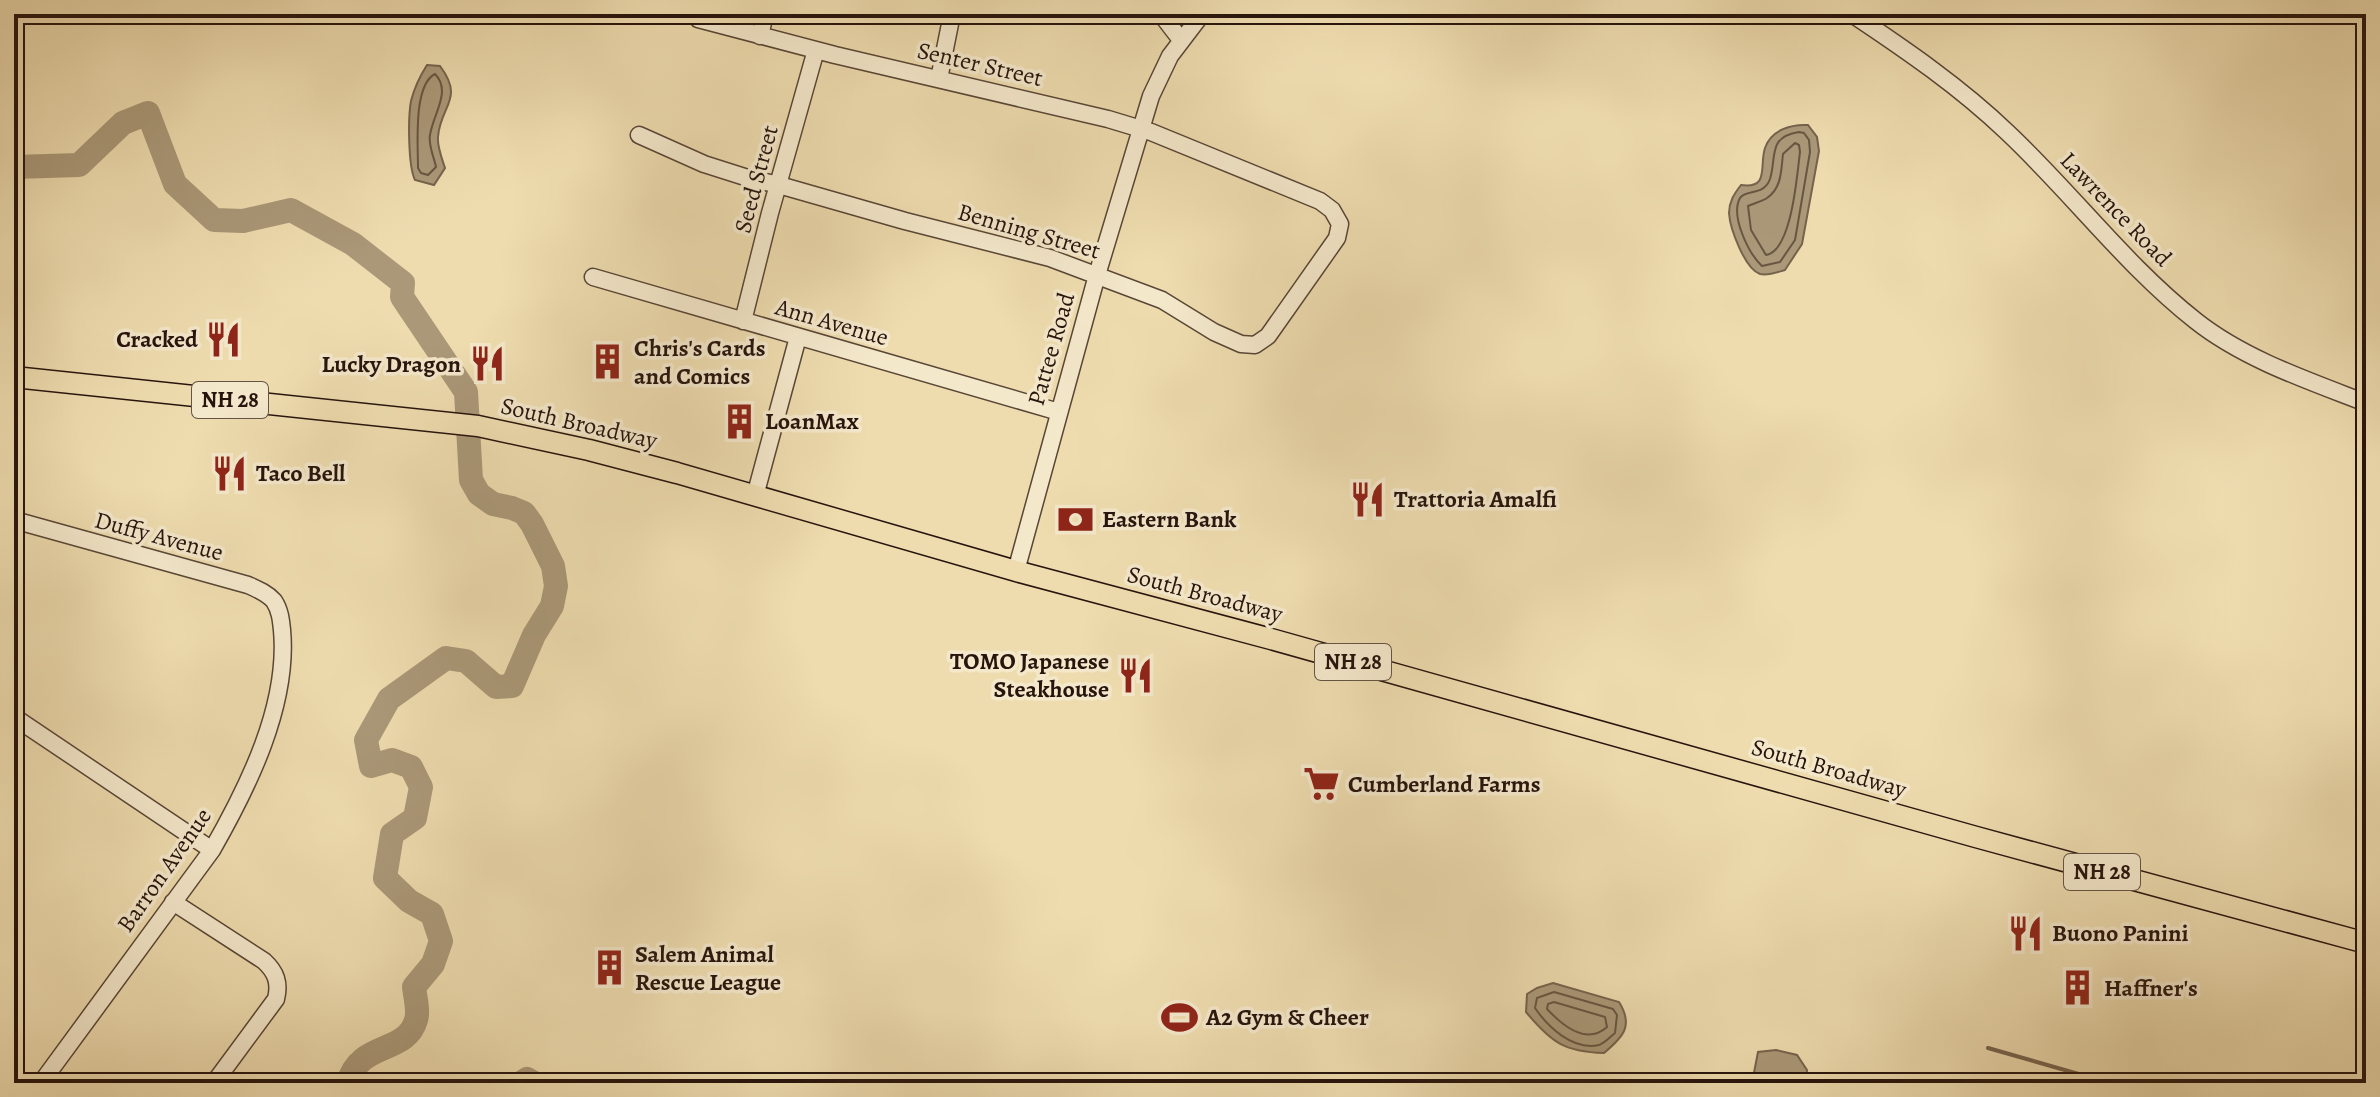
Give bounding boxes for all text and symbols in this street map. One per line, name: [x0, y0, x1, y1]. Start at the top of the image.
street label: Senter Street: [914, 34, 1046, 94]
street label: Seed Street: [726, 121, 786, 236]
street label: Lawrence Road: [2053, 145, 2179, 273]
street label: Benning Street: [954, 195, 1104, 267]
street label: Pattee Road: [1020, 289, 1082, 409]
street label: Ann Avenue: [771, 290, 892, 353]
restaurant icon: Cracked: [205, 320, 243, 358]
place label: Cracked: [116, 323, 198, 355]
place label: Chris's Cards and Comics: [634, 332, 765, 392]
building icon: Chris's Cards and Comics: [589, 343, 627, 381]
restaurant icon: Lucky Dragon: [468, 345, 506, 383]
place label: Lucky Dragon: [321, 348, 462, 380]
road number: NH 28: [192, 382, 268, 418]
street label: South Broadway: [498, 389, 661, 457]
building icon: LoanMax: [720, 402, 758, 440]
place label: LoanMax: [765, 405, 859, 437]
restaurant icon: Taco Bell: [211, 454, 249, 492]
place label: Taco Bell: [256, 457, 346, 489]
restaurant icon: Trattoria Amalfi: [1349, 480, 1387, 518]
place label: Trattoria Amalfi: [1394, 483, 1557, 515]
bank icon: Eastern Bank: [1057, 500, 1095, 538]
street label: Duffy Avenue: [91, 503, 227, 569]
place label: Eastern Bank: [1102, 503, 1237, 535]
street label: South Broadway: [1124, 558, 1287, 630]
road number: NH 28: [1315, 644, 1391, 680]
place label: TOMO Japanese Steakhouse: [950, 645, 1109, 705]
restaurant icon: TOMO Japanese Steakhouse: [1116, 656, 1154, 694]
street label: South Broadway: [1748, 731, 1910, 805]
supermarket icon: Cumberland Farms: [1303, 765, 1341, 803]
place label: Cumberland Farms: [1348, 768, 1541, 800]
street label: Barron Avenue: [109, 801, 219, 939]
road number: NH 28: [2064, 854, 2140, 890]
restaurant icon: Buono Panini: [2007, 914, 2045, 952]
place label: Buono Panini: [2052, 917, 2189, 949]
place label: Salem Animal Rescue League: [635, 938, 781, 998]
building icon: Salem Animal Rescue League: [590, 949, 628, 987]
building icon: Haffner's: [2059, 969, 2097, 1007]
place label: Haffner's: [2104, 972, 2198, 1004]
sports icon: A2 Gym & Cheer: [1161, 998, 1199, 1036]
place label: A2 Gym & Cheer: [1205, 1001, 1369, 1033]

